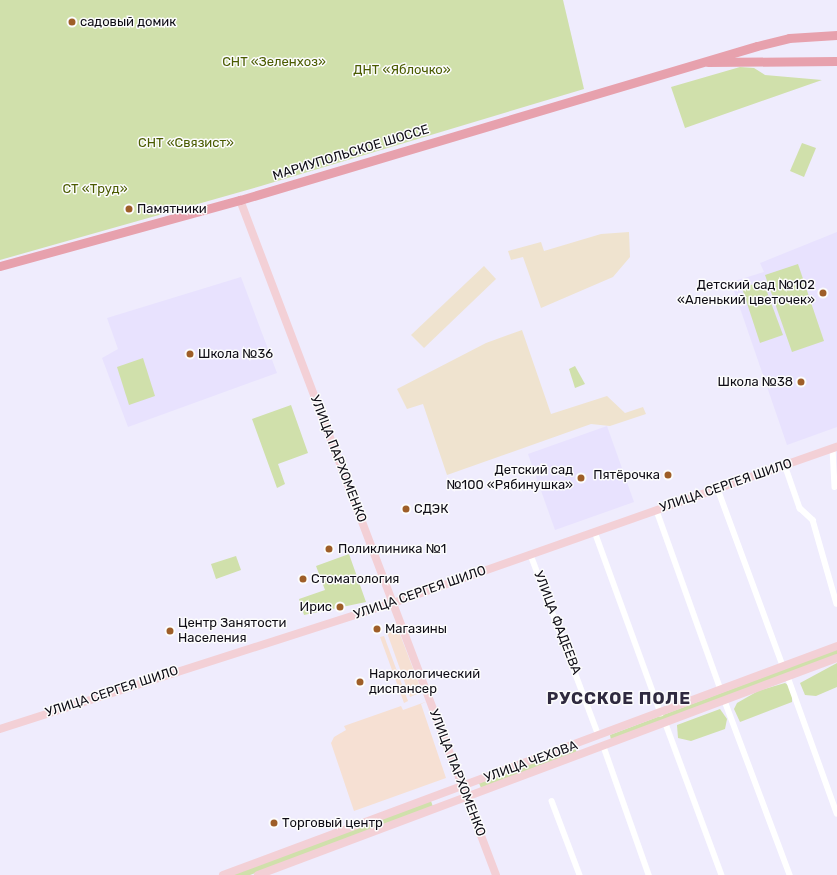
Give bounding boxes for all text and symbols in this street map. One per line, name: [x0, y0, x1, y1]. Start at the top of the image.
place label: садовый домик: [80, 14, 176, 30]
marker: садовый домик: [67, 17, 77, 27]
park label: СНТ «Зеленхоз»: [222, 54, 326, 70]
park label: ДНТ «Яблочко»: [353, 62, 451, 78]
street label: МАРИУПОЛЬСКОЕ ШОССЕ: [271, 122, 431, 184]
park label: СНТ «Связист»: [138, 135, 234, 151]
park label: СТ «Труд»: [62, 181, 128, 197]
place label: Памятники: [137, 201, 207, 217]
marker: Памятники: [124, 204, 134, 214]
place label: Детский сад №102 «Аленький цветочек»: [677, 278, 815, 309]
marker: Детский сад №102 «Аленький цветочек»: [818, 288, 828, 298]
place label: Школа №36: [198, 346, 273, 362]
marker: Школа №36: [185, 349, 195, 359]
place label: Школа №38: [718, 374, 793, 390]
marker: Школа №38: [796, 377, 806, 387]
street label: УЛИЦА ПАРХОМЕНКО: [307, 393, 369, 525]
street label: УЛИЦА СЕРГЕЯ ШИЛО: [658, 456, 794, 516]
place label: Детский сад №100 «Рябинушка»: [447, 463, 573, 494]
place label: Пятёрочка: [593, 467, 660, 483]
marker: Пятёрочка: [663, 470, 673, 480]
marker: Детский сад №100 «Рябинушка»: [576, 473, 586, 483]
place label: СДЭК: [414, 501, 449, 517]
marker: СДЭК: [401, 504, 411, 514]
place label: Поликлиника №1: [338, 541, 446, 557]
marker: Поликлиника №1: [323, 543, 335, 555]
street label: УЛИЦА СЕРГЕЯ ШИЛО: [352, 563, 488, 623]
street label: УЛИЦА ФАДЕЕВА: [530, 569, 584, 677]
place label: Стоматология: [311, 571, 399, 587]
marker: Стоматология: [298, 574, 308, 584]
place label: Ирис: [300, 599, 332, 615]
marker: Ирис: [335, 602, 345, 612]
place label: Центр Занятости Населения: [178, 616, 286, 647]
place label: Магазины: [385, 621, 447, 637]
marker: Магазины: [372, 624, 382, 634]
marker: Центр Занятости Населения: [165, 626, 175, 636]
street label: УЛИЦА СЕРГЕЯ ШИЛО: [44, 663, 180, 721]
place label: Наркологический диспансер: [369, 667, 480, 698]
marker: Наркологический диспансер: [354, 676, 366, 688]
district label: РУССКОЕ ПОЛЕ: [547, 689, 691, 709]
street label: УЛИЦА ПАРХОМЕНКО: [426, 707, 488, 839]
street label: УЛИЦА ЧЕХОВА: [482, 738, 580, 786]
place label: Торговый центр: [282, 815, 383, 831]
marker: Торговый центр: [269, 818, 279, 828]

